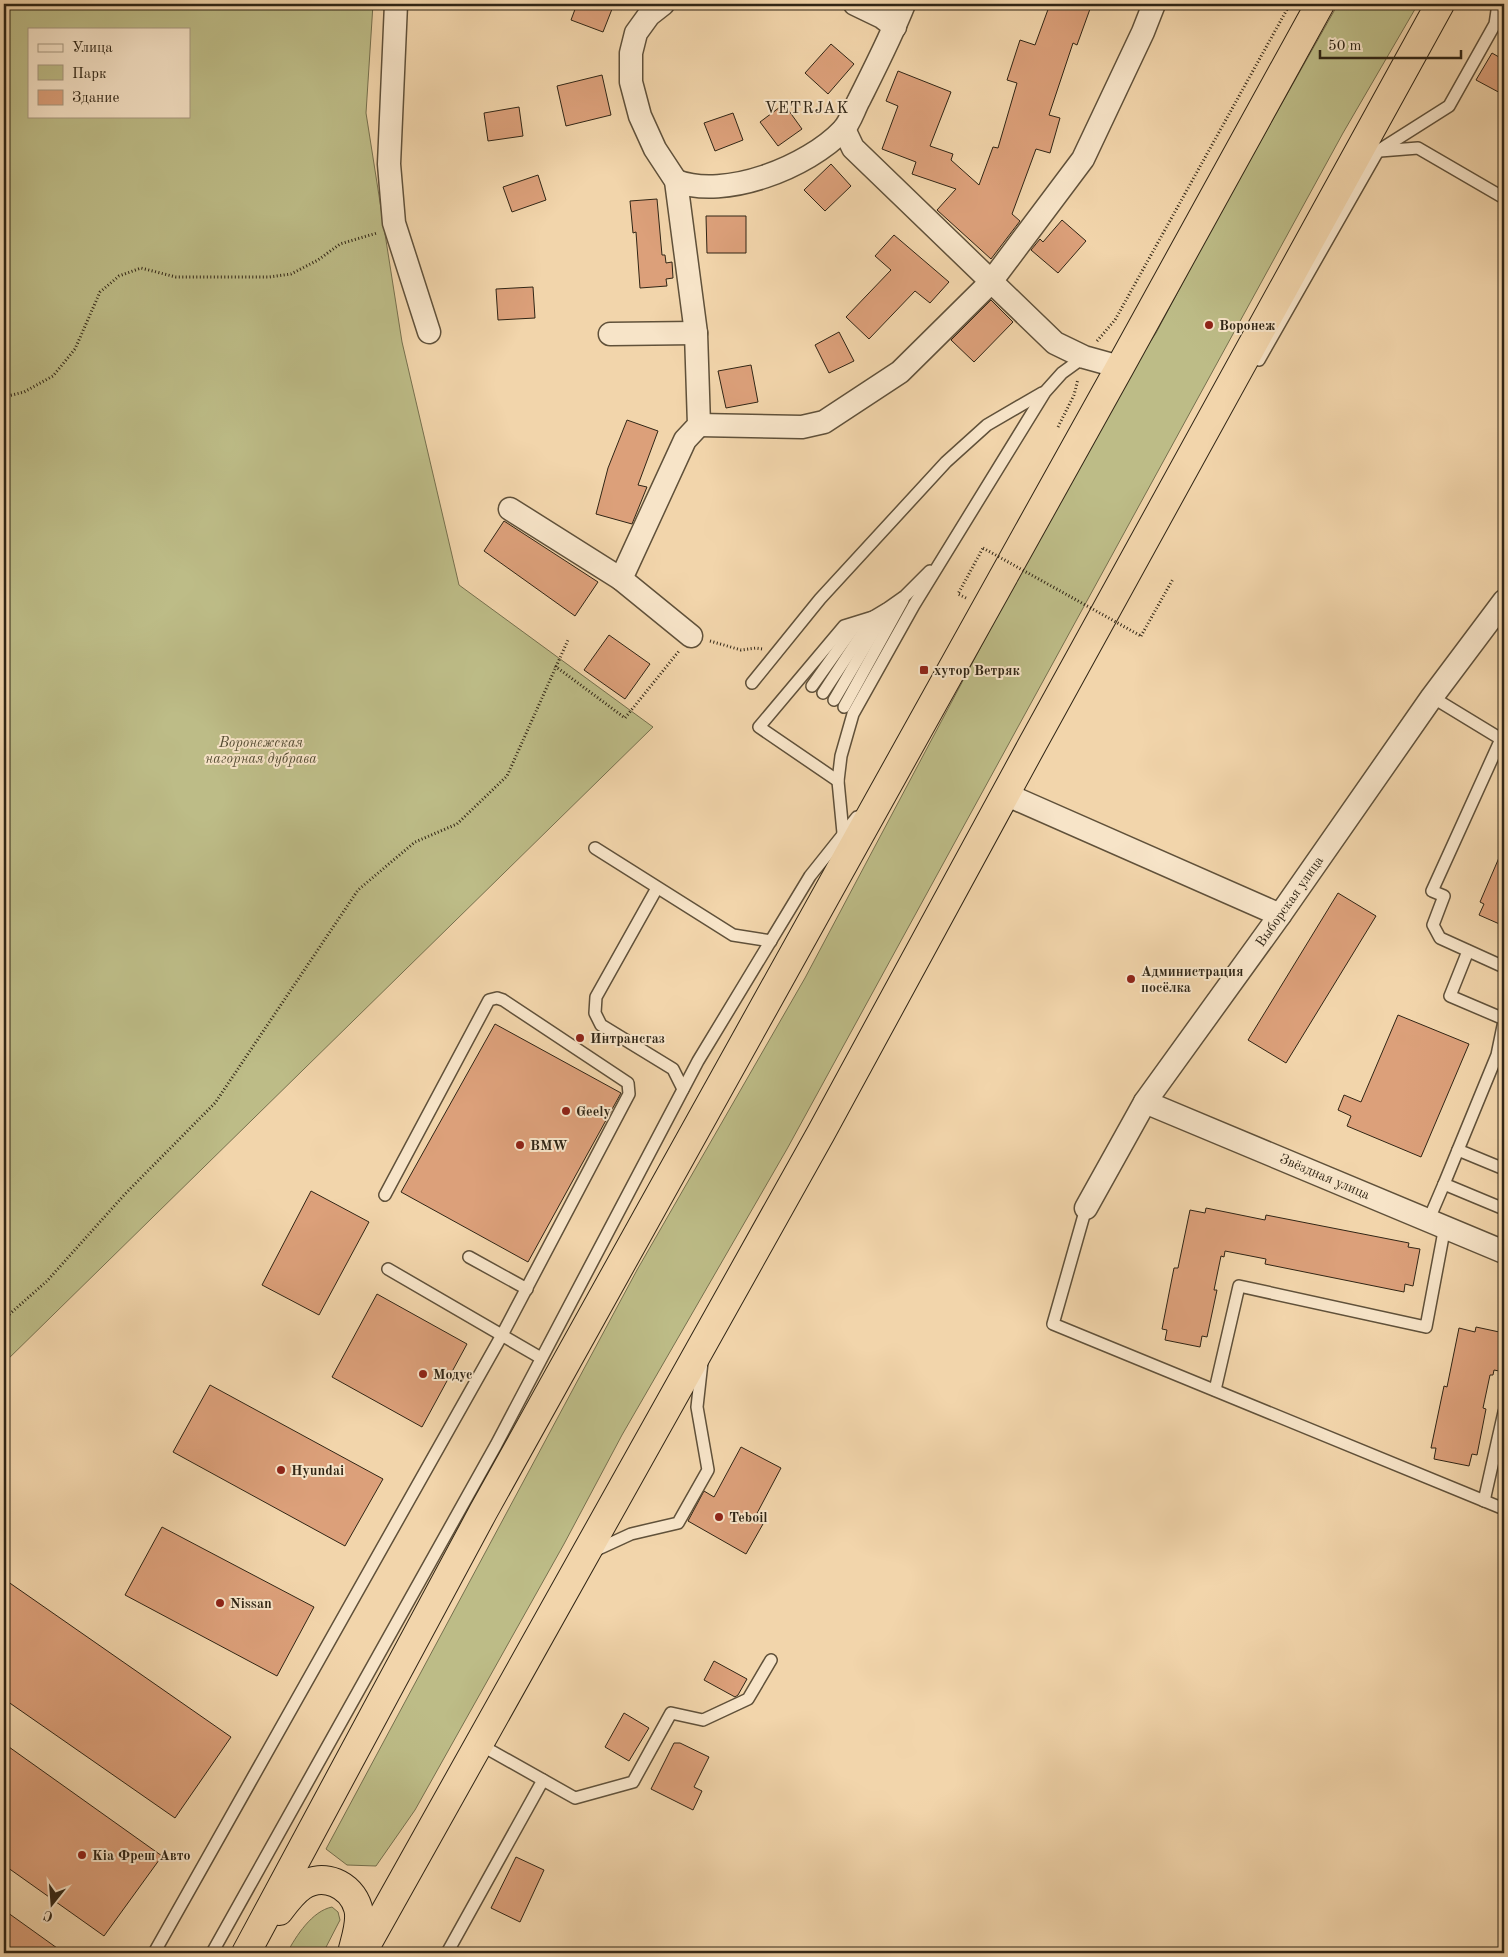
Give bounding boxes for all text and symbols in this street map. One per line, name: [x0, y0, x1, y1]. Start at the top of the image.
legend: [28, 28, 190, 118]
scale bar: [1320, 28, 1462, 60]
text: 50 m: [1328, 39, 1362, 54]
text: Улица: [72, 41, 113, 56]
text: Парк: [72, 67, 107, 82]
text: Здание: [72, 91, 119, 106]
district label: VETRJAK: [764, 101, 850, 117]
marker: Воронеж: [1203, 319, 1215, 331]
place label: Воронеж: [1219, 319, 1275, 333]
marker: хутор Ветряк: [918, 664, 930, 676]
place label: хутор Ветряк: [934, 664, 1020, 678]
park label: Воронежская нагорная дубрава: [205, 736, 317, 767]
street label: Выборская улица: [1253, 854, 1326, 949]
place label: Администрация посёлка: [1141, 965, 1243, 995]
marker: Администрация посёлка: [1125, 973, 1137, 985]
marker: Интрансгаз: [574, 1032, 586, 1044]
place label: Интрансгаз: [590, 1032, 665, 1046]
marker: Geely: [560, 1105, 572, 1117]
place label: Geely: [576, 1105, 611, 1119]
marker: BMW: [514, 1139, 526, 1151]
place label: BMW: [530, 1139, 567, 1153]
street label: Звёздная улица: [1277, 1152, 1372, 1202]
marker: Модус: [417, 1368, 429, 1380]
place label: Модус: [433, 1368, 472, 1382]
marker: Hyundai: [275, 1464, 287, 1476]
place label: Hyundai: [291, 1464, 344, 1478]
marker: Teboil: [713, 1511, 725, 1523]
place label: Teboil: [729, 1511, 768, 1525]
marker: Nissan: [214, 1597, 226, 1609]
place label: Nissan: [230, 1597, 272, 1611]
marker: Kia Фреш Авто: [76, 1849, 88, 1861]
place label: Kia Фреш Авто: [92, 1849, 191, 1863]
north arrow: [28, 1880, 78, 1930]
text: С: [42, 1907, 55, 1924]

